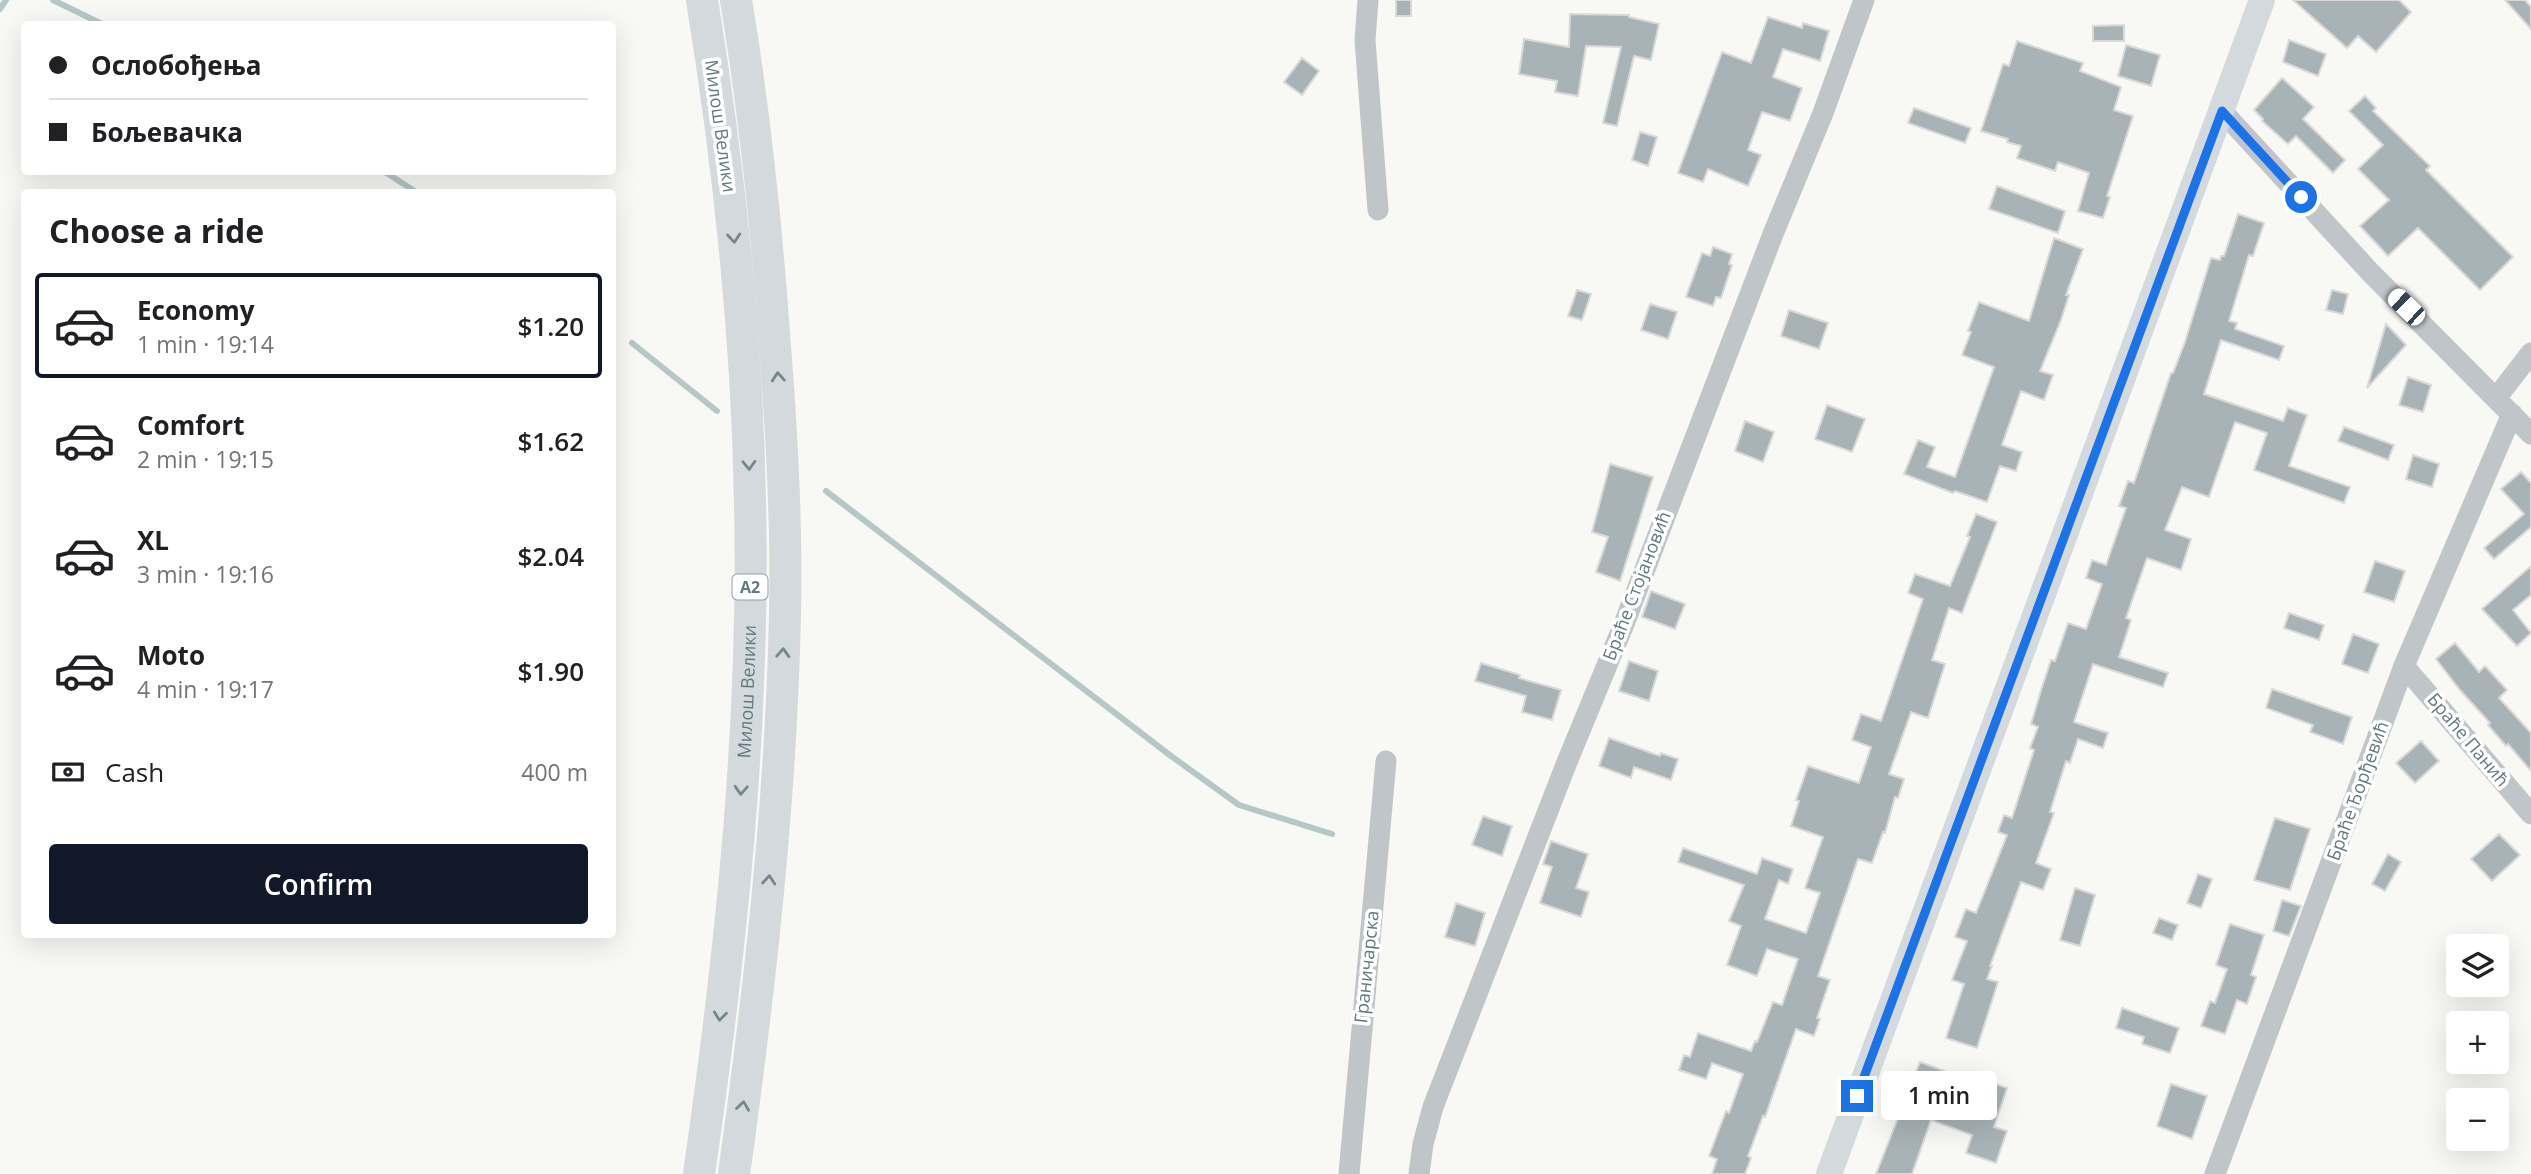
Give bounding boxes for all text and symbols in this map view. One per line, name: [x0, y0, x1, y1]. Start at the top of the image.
text: Ослобођења: [91, 47, 261, 83]
street label: Милош Велики: [700, 58, 742, 194]
text: Бољевачка: [91, 114, 243, 150]
route start: [2285, 181, 2317, 213]
text: Choose a ride: [49, 209, 264, 252]
one-way arrow: [726, 232, 741, 243]
car: [2384, 285, 2429, 329]
text: Economy: [137, 292, 255, 328]
icon: car: [53, 294, 116, 357]
text: $1.20: [517, 308, 584, 344]
text: 1 min · 19:14: [137, 328, 274, 360]
one-way arrow: [770, 371, 785, 382]
text: Comfort: [137, 407, 244, 443]
icon: car: [53, 409, 116, 472]
text: $1.62: [517, 423, 584, 459]
text: 2 min · 19:15: [137, 443, 274, 475]
one-way arrow: [742, 459, 757, 470]
street label: Браће Стојановић: [1597, 508, 1676, 664]
text: XL: [137, 522, 169, 558]
icon: car: [53, 524, 116, 587]
text: $2.04: [517, 538, 584, 574]
text: 3 min · 19:16: [137, 558, 274, 590]
road number: A2: [732, 574, 768, 600]
street label: Милош Велики: [731, 624, 761, 759]
text: Moto: [137, 637, 205, 673]
icon: car: [53, 639, 116, 702]
one-way arrow: [776, 648, 791, 659]
text: $1.90: [517, 653, 584, 689]
text: 4 min · 19:17: [137, 673, 274, 705]
street label: Браће Панић: [2423, 688, 2515, 791]
street label: Браће Ђорђевић: [2321, 718, 2393, 864]
icon: cash: [49, 753, 87, 791]
text: Cash: [105, 754, 164, 790]
text: 400 m: [521, 756, 588, 788]
one-way arrow: [734, 785, 749, 796]
button: Confirm: [49, 844, 588, 924]
one-way arrow: [761, 874, 776, 886]
street label: Граничарска: [1348, 909, 1384, 1024]
map controls: [2446, 934, 2509, 1151]
button: layers: [2446, 934, 2509, 997]
one-way arrow: [712, 1010, 727, 1022]
button: +: [2446, 1011, 2509, 1074]
callout: 1 min: [1882, 1072, 1997, 1120]
text: 1 min: [1908, 1079, 1970, 1111]
route end: [1841, 1080, 1873, 1112]
button: −: [2446, 1088, 2509, 1151]
one-way arrow: [736, 1101, 751, 1112]

